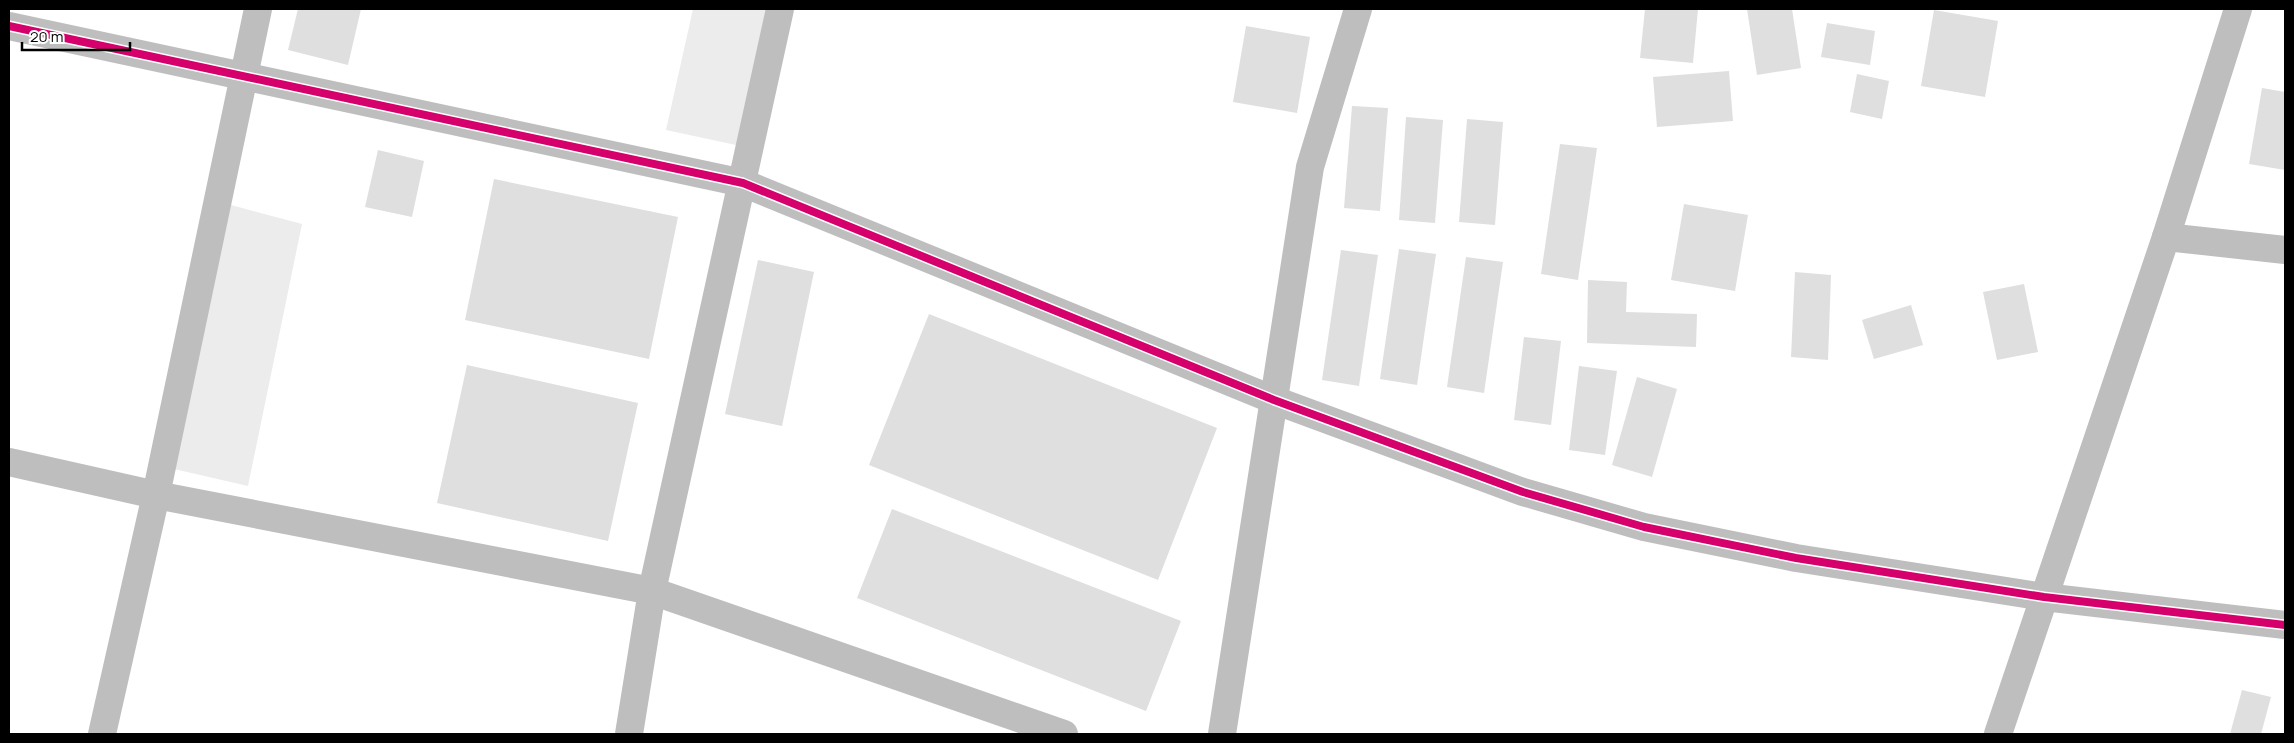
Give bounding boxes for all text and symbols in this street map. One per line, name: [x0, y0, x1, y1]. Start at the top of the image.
scale bar: [22, 20, 130, 52]
text: 20 m: [30, 26, 63, 47]

